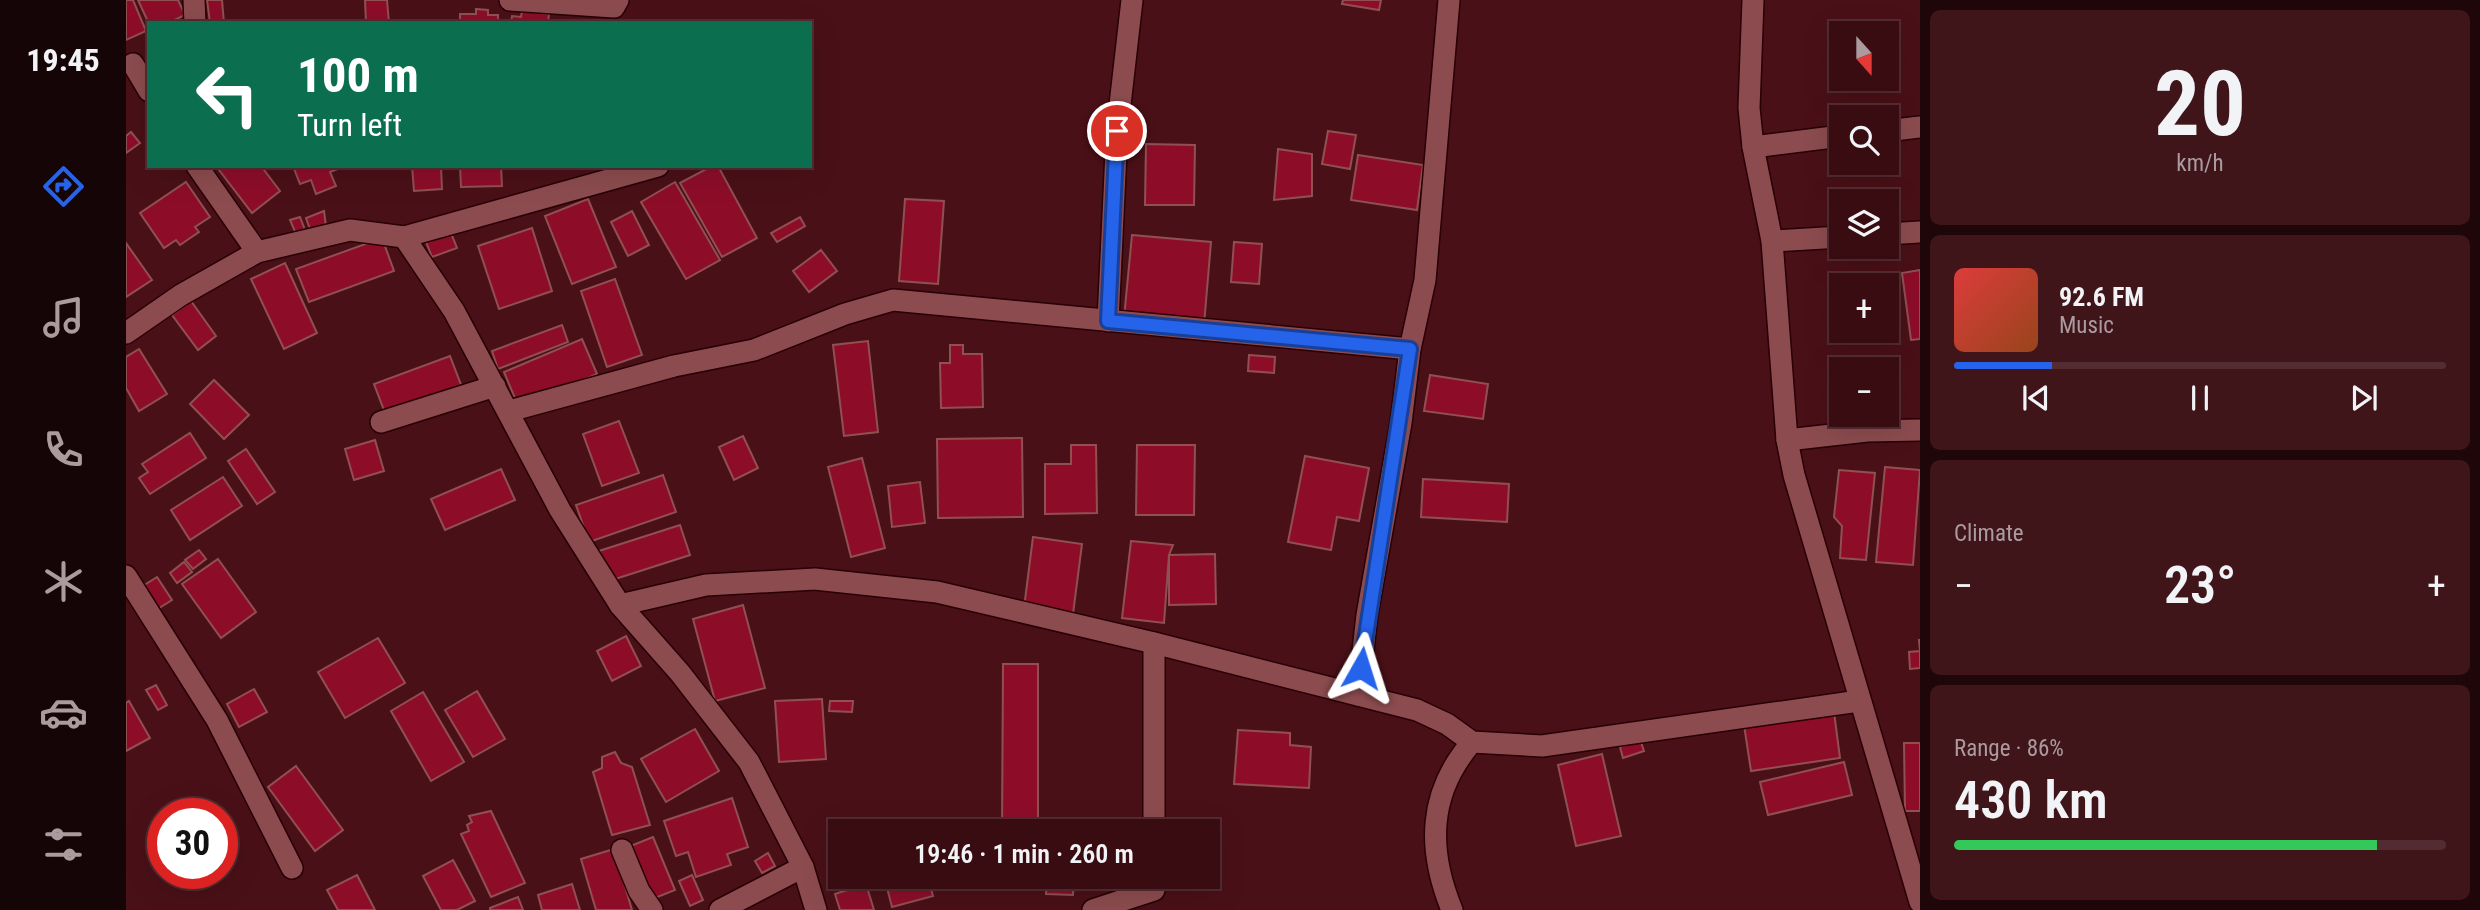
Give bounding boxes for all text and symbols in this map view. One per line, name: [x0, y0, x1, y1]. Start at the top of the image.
north arrow: [1829, 21, 1899, 91]
map controls: [1829, 21, 1899, 427]
text: 19:45: [26, 41, 100, 79]
text: 100 m: [297, 47, 419, 104]
icon: left: [182, 49, 273, 140]
text: 20: [2154, 51, 2246, 157]
pin: [1087, 101, 1147, 161]
button: search: [1829, 105, 1899, 175]
text: Turn left: [297, 106, 402, 144]
icon: arrive: [1098, 112, 1136, 150]
text: km/h: [2176, 150, 2224, 177]
icon: directions: [39, 162, 88, 211]
button: layers: [1829, 189, 1899, 259]
button: +: [1829, 273, 1899, 343]
text: 92.6 FM: [2059, 282, 2144, 312]
icon: music: [39, 293, 88, 342]
text: Music: [2059, 312, 2114, 339]
button: −: [1829, 357, 1899, 427]
icon: previous: [2017, 379, 2055, 417]
icon: pause: [2181, 379, 2219, 417]
icon: next: [2345, 379, 2383, 417]
icon: phone: [39, 425, 88, 474]
text: Climate: [1954, 520, 2024, 547]
text: 23°: [2164, 555, 2236, 616]
icon: climate: [39, 557, 88, 606]
text: −: [1954, 564, 1973, 608]
text: +: [2427, 564, 2446, 608]
position arrow: [1324, 631, 1398, 705]
icon: car: [39, 688, 88, 737]
text: Range · 86%: [1954, 735, 2064, 762]
text: 430 km: [1954, 770, 2108, 831]
speed limit sign: 30: [147, 798, 238, 889]
icon: filters: [39, 820, 88, 869]
text: 19:46 · 1 min · 260 m: [914, 839, 1134, 869]

